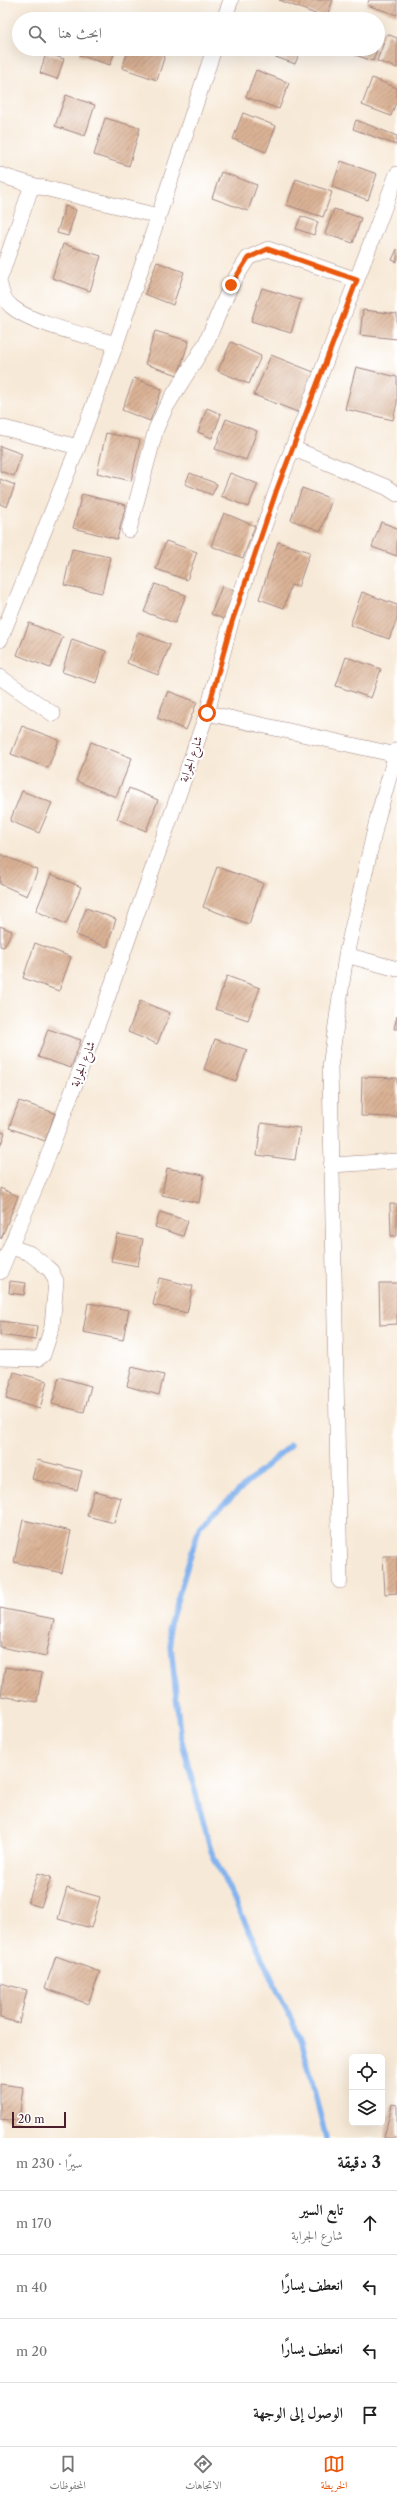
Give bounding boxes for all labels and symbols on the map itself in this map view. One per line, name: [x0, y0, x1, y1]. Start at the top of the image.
route end: [222, 276, 240, 294]
route start: [198, 704, 216, 722]
street label: شارع الجرابة: [176, 734, 209, 785]
street label: شارع الجرابة: [67, 1039, 102, 1090]
scale bar: [12, 2110, 66, 2129]

